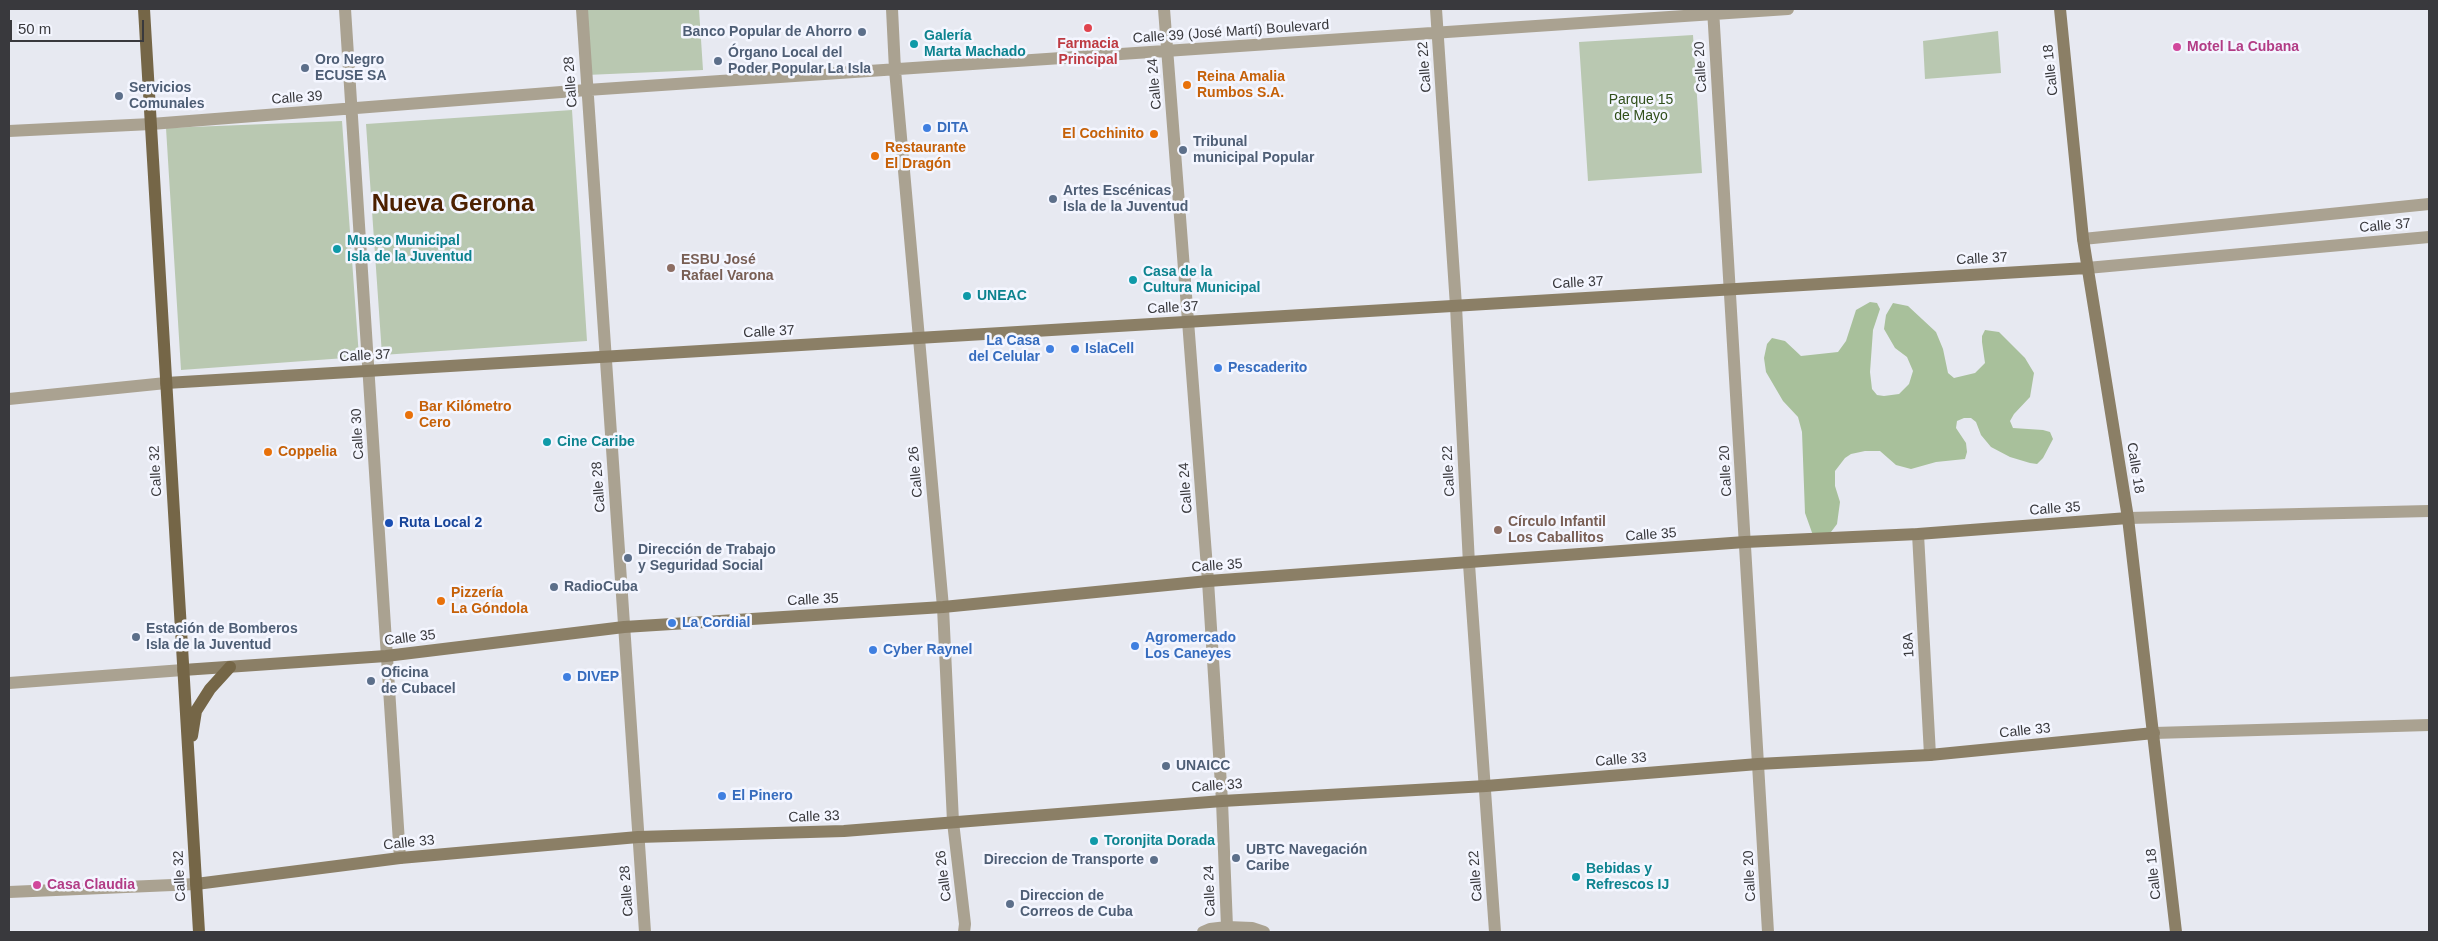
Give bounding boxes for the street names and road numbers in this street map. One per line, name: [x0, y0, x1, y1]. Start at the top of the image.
street label: Calle 39 (José Martí) Boulevard: [1132, 17, 1330, 47]
street label: Calle 22: [1415, 41, 1435, 93]
street label: Calle 20: [1691, 41, 1711, 93]
street label: Calle 18: [2040, 44, 2062, 96]
street label: Calle 28: [561, 56, 581, 108]
street label: Calle 24: [1144, 58, 1166, 110]
street label: Calle 39: [271, 88, 323, 108]
street label: Calle 37: [2359, 215, 2411, 237]
street label: Calle 37: [1956, 249, 2008, 269]
street label: Calle 37: [1552, 273, 1604, 293]
street label: Calle 37: [1147, 298, 1199, 318]
street label: Calle 37: [743, 322, 795, 342]
street label: Calle 37: [339, 346, 391, 366]
street label: Calle 30: [348, 408, 368, 460]
street label: Calle 18: [2123, 441, 2147, 495]
street label: Calle 32: [146, 445, 166, 497]
street label: Calle 22: [1439, 445, 1459, 497]
street label: Calle 20: [1716, 445, 1736, 497]
street label: Calle 26: [905, 446, 927, 498]
street label: Calle 28: [589, 461, 609, 513]
street label: Calle 24: [1176, 462, 1196, 514]
street label: Calle 35: [2029, 499, 2081, 519]
street label: Calle 35: [1625, 525, 1677, 545]
street label: Calle 35: [1191, 556, 1243, 576]
street label: Calle 35: [787, 590, 839, 610]
street label: Calle 35: [383, 627, 437, 649]
street label: 18A: [1900, 632, 1918, 658]
street label: Calle 33: [1999, 720, 2051, 742]
street label: Calle 33: [1595, 749, 1647, 771]
street label: Calle 33: [1191, 776, 1243, 796]
street label: Calle 33: [788, 808, 840, 826]
street label: Calle 33: [383, 832, 435, 854]
street label: Calle 18: [2143, 848, 2165, 900]
street label: Calle 26: [933, 849, 955, 903]
street label: Calle 32: [170, 850, 190, 902]
street label: Calle 22: [1466, 850, 1486, 902]
street label: Calle 20: [1740, 850, 1760, 902]
street label: Calle 28: [617, 865, 637, 917]
street label: Calle 24: [1201, 865, 1219, 917]

